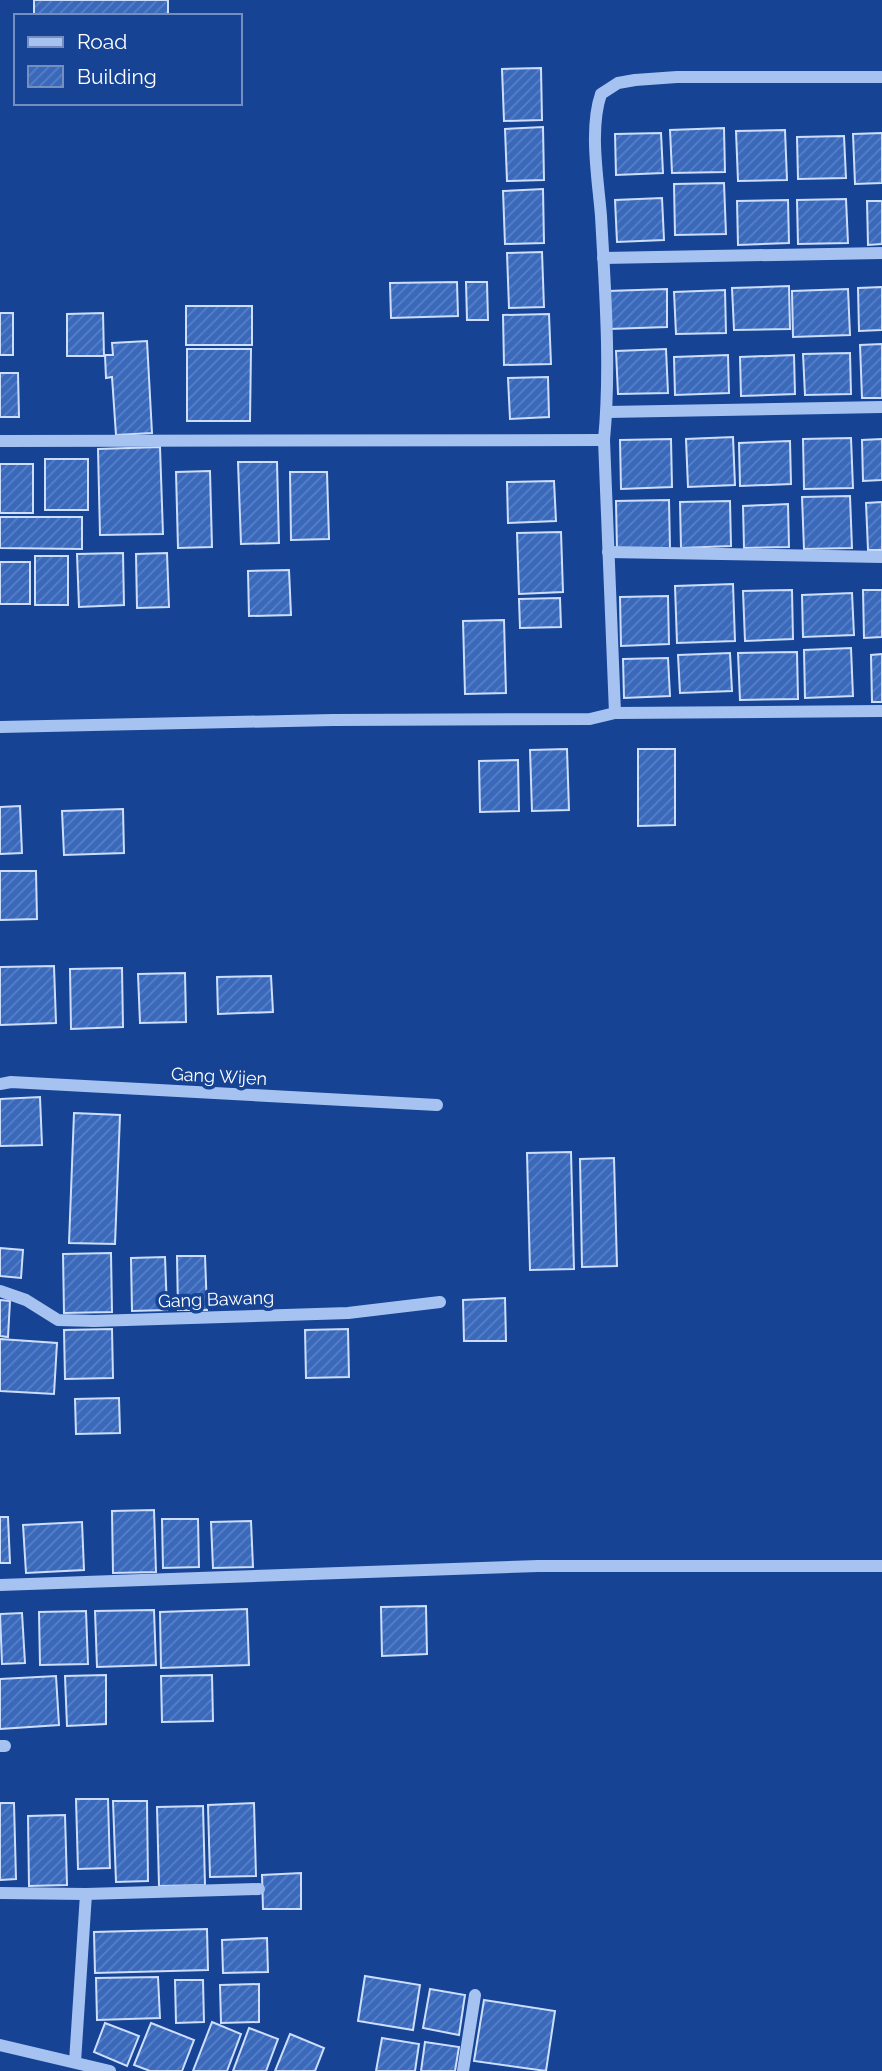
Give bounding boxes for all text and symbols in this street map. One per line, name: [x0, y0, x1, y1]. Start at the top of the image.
legend: [14, 14, 242, 105]
text: Road: [77, 29, 127, 54]
text: Building: [77, 64, 157, 89]
street label: Gang Wijen: [170, 1063, 268, 1089]
street label: Gang Bawang: [158, 1286, 274, 1312]

